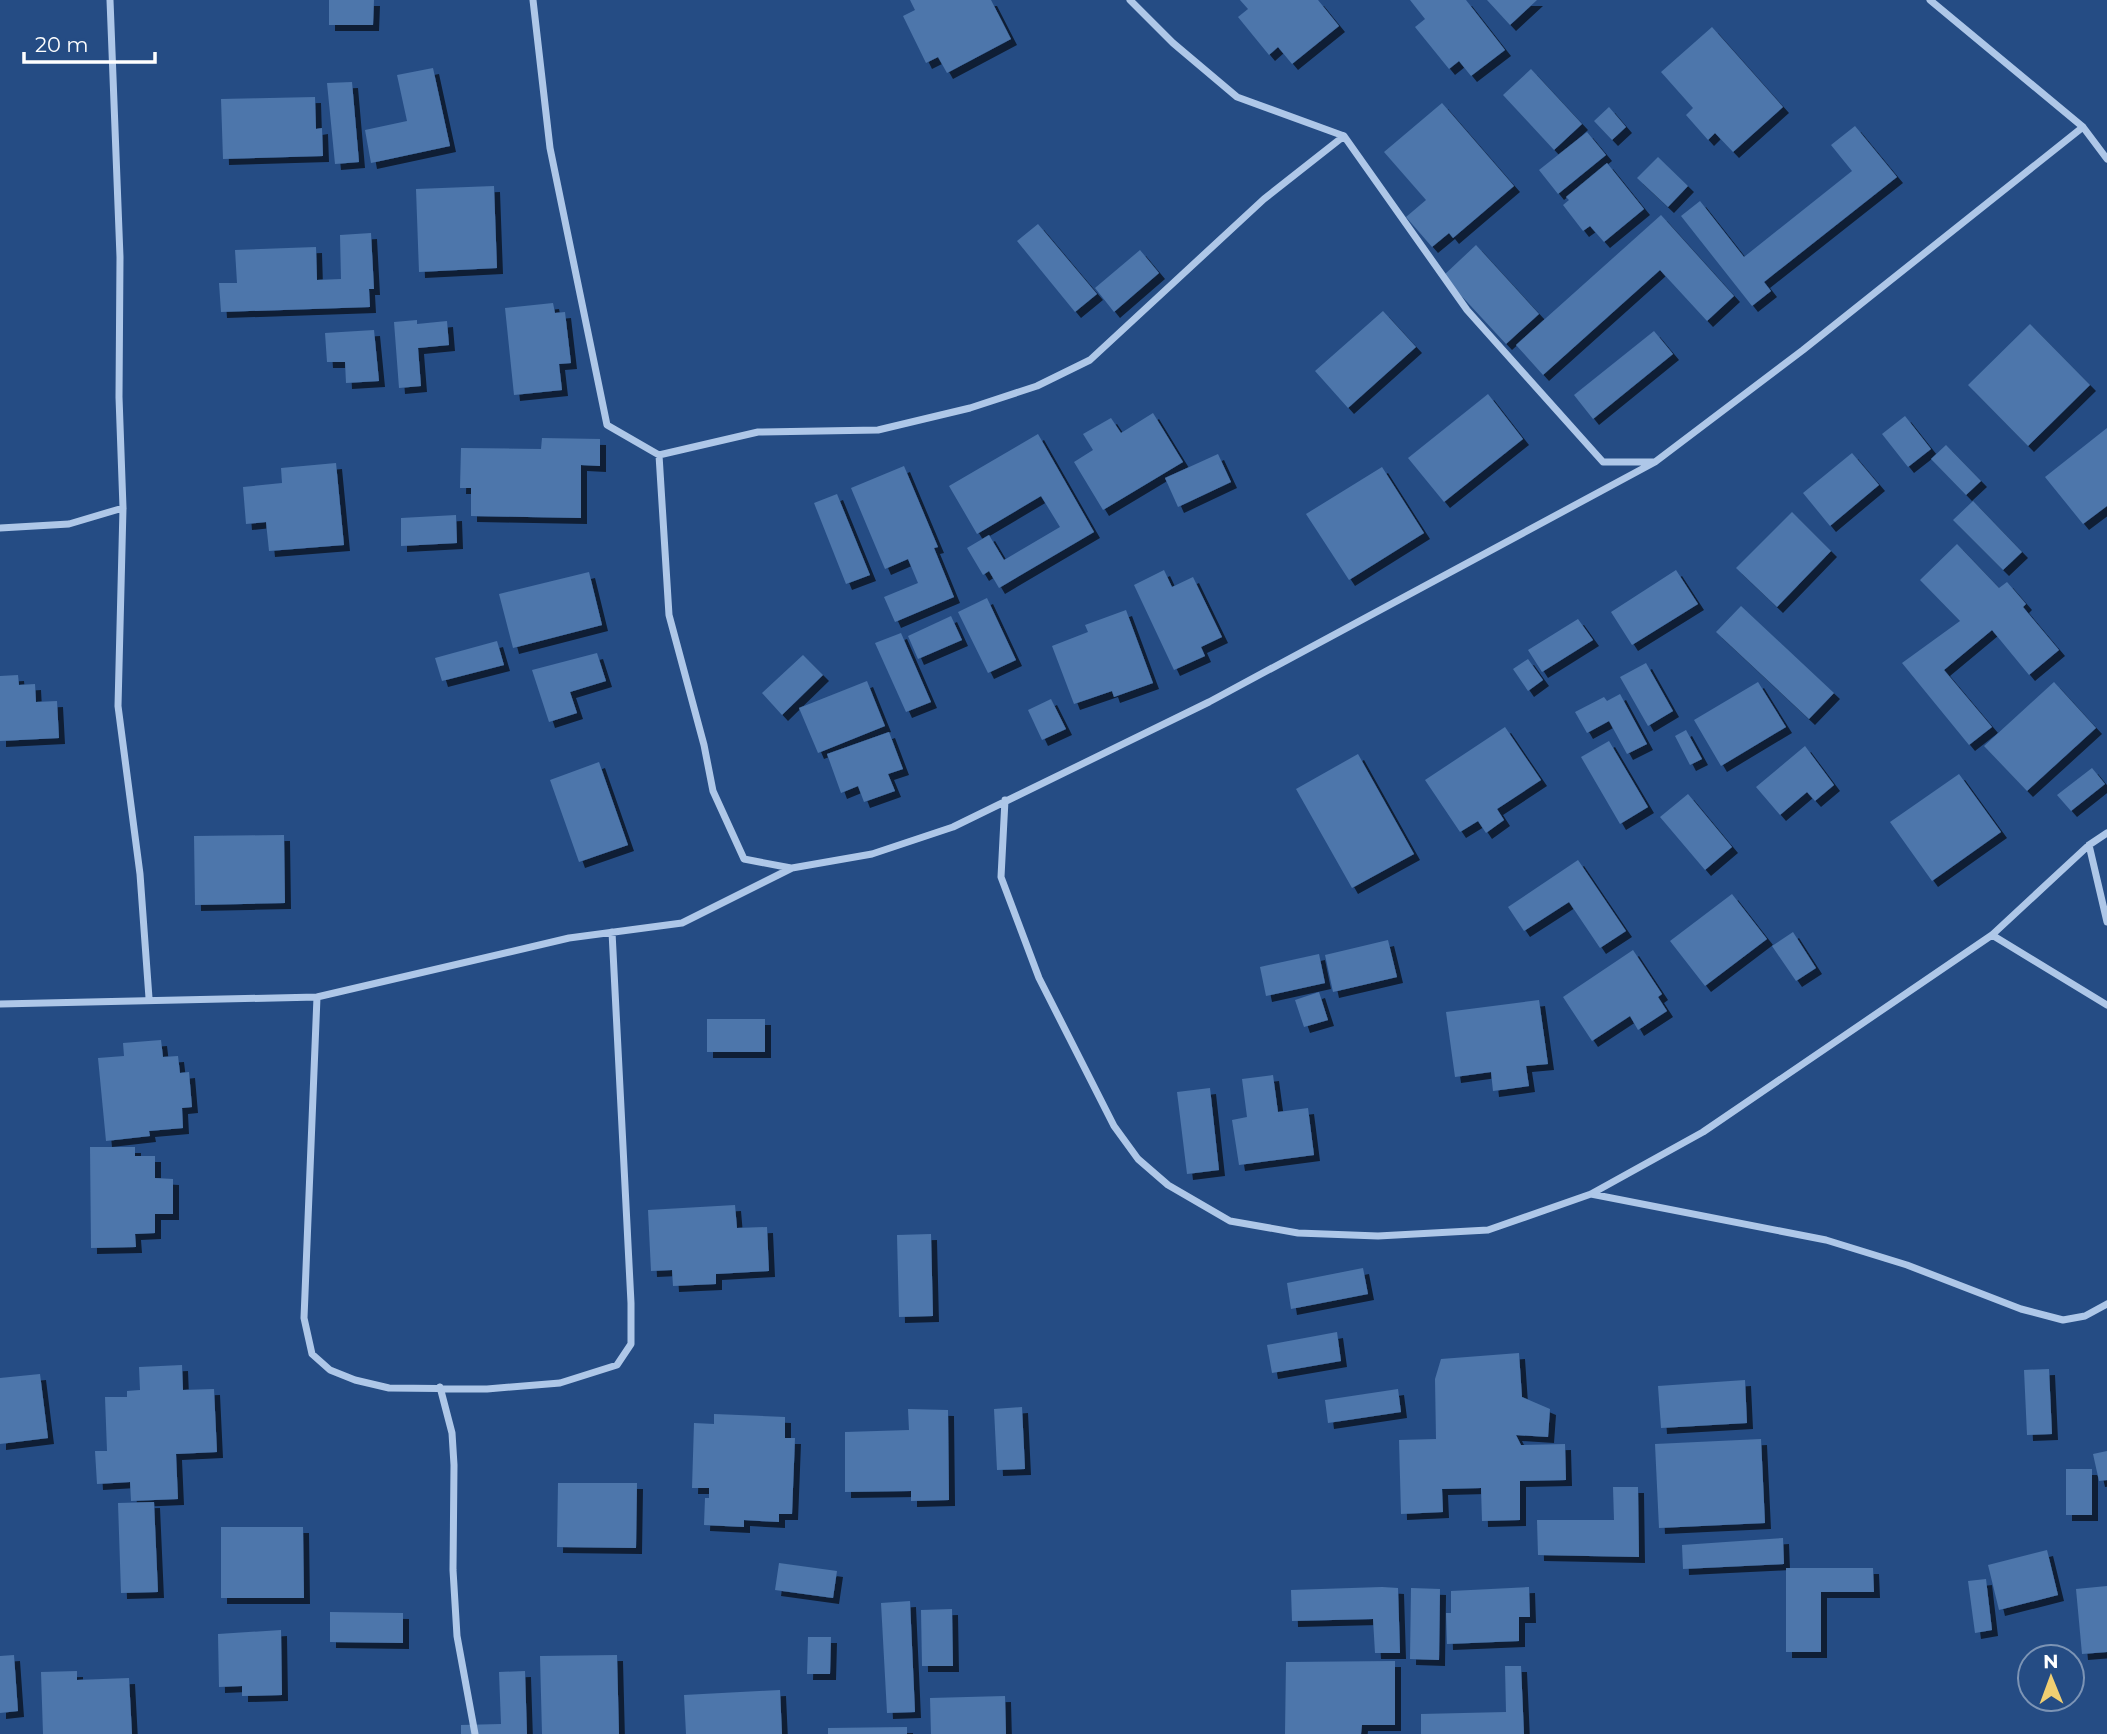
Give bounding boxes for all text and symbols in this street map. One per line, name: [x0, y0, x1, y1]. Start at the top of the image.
scale bar: [24, 21, 156, 65]
text: 20 m: [35, 32, 89, 57]
north arrow: [2016, 1643, 2086, 1713]
text: N: [2043, 1650, 2059, 1673]

